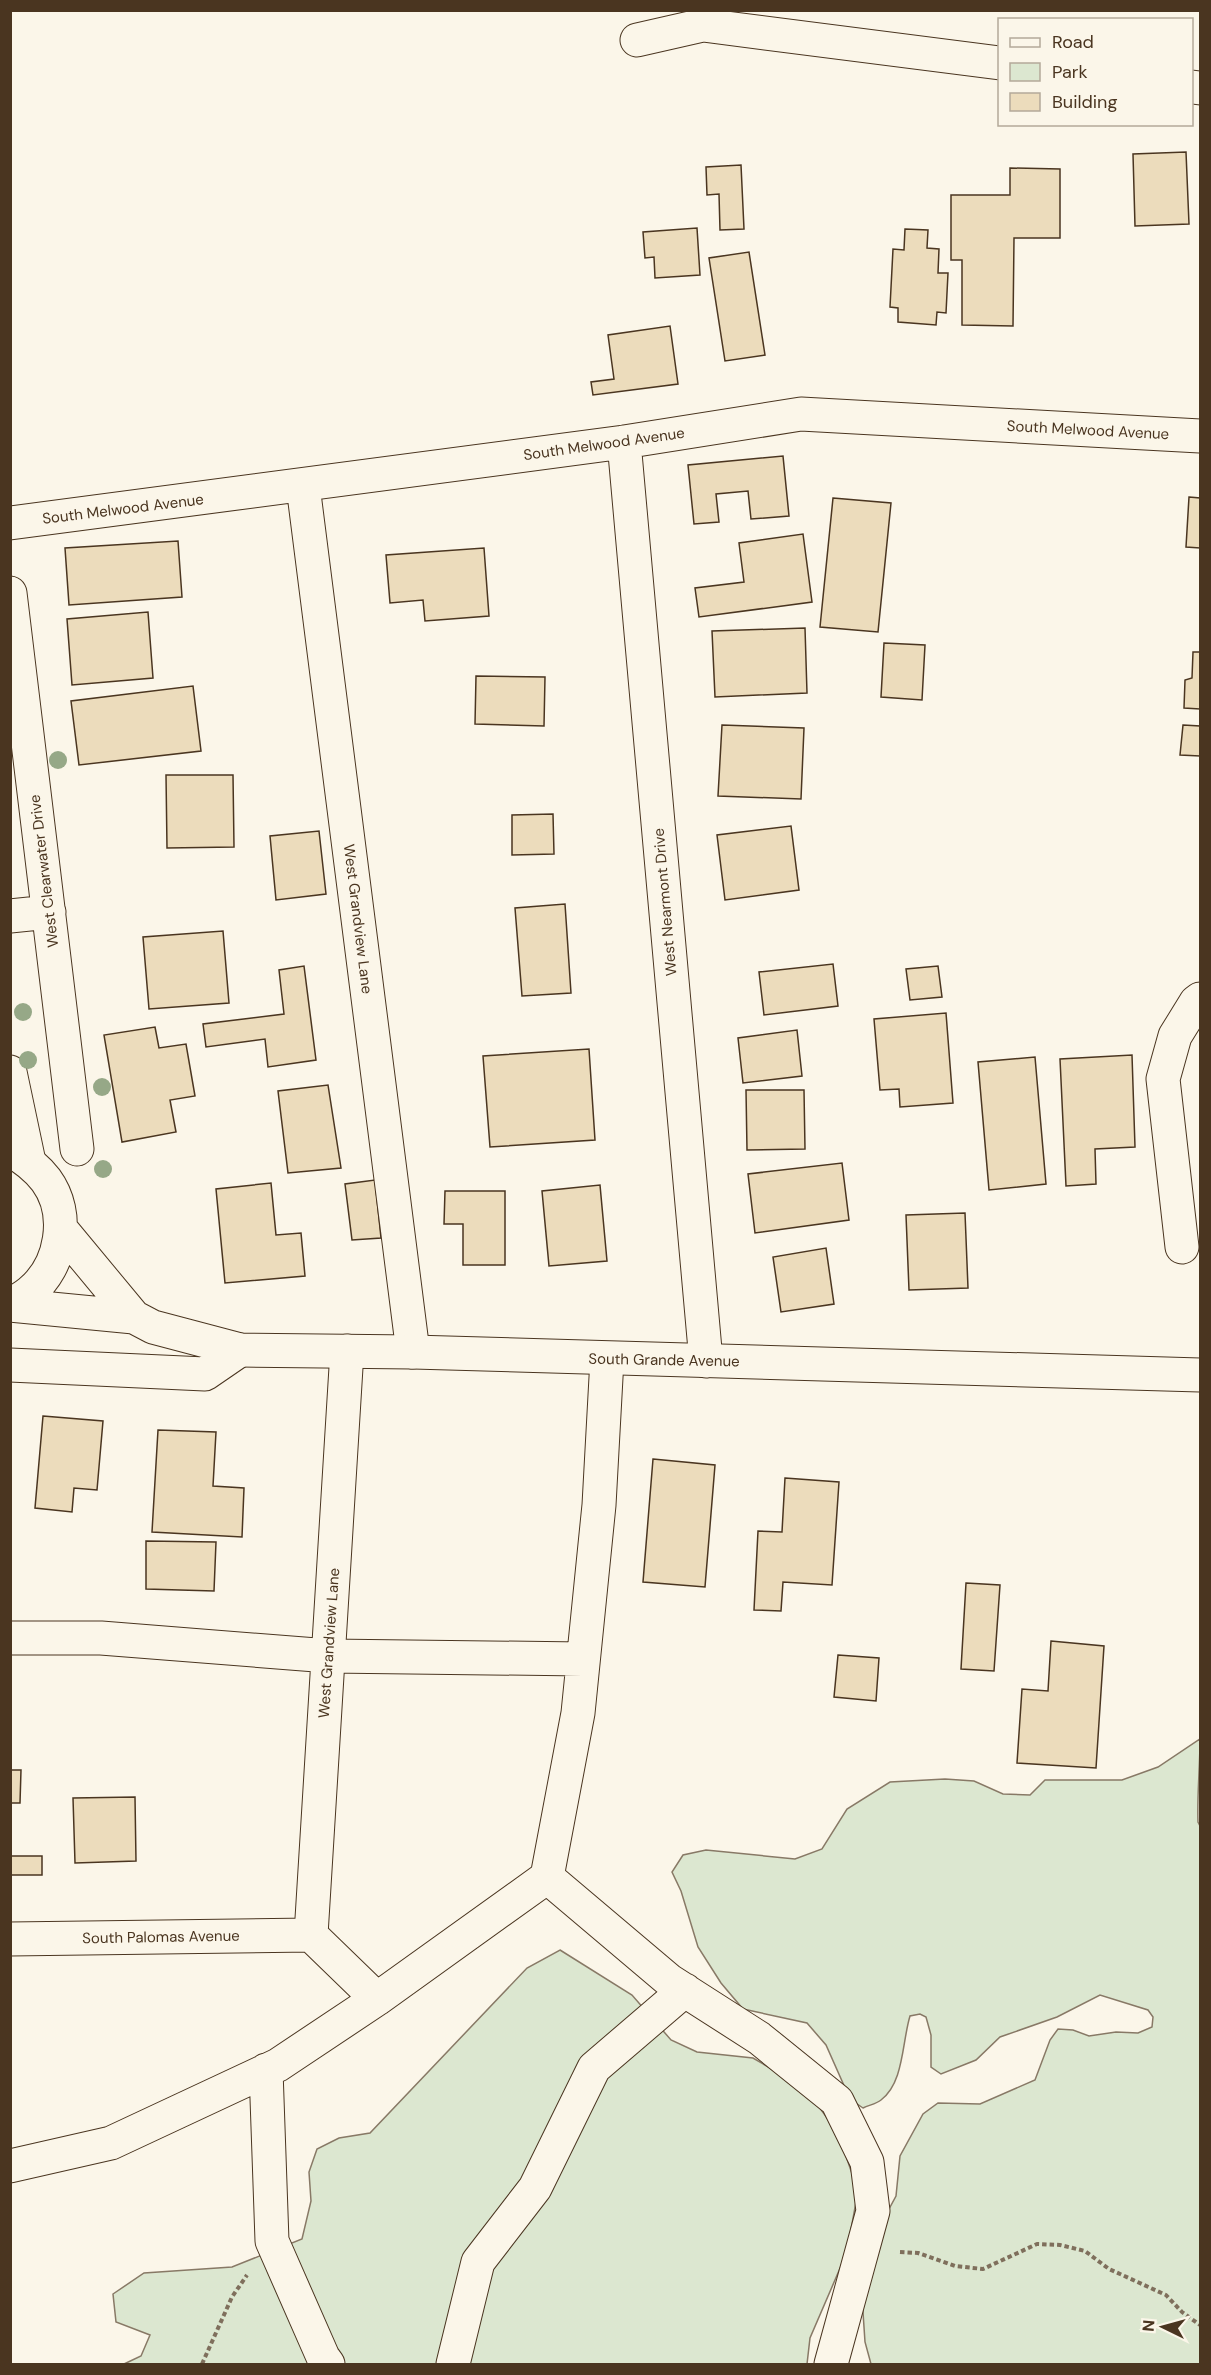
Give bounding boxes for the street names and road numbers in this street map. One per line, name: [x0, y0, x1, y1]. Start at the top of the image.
street label: South Melwood Avenue: [1006, 416, 1170, 444]
street label: South Melwood Avenue: [522, 423, 686, 465]
street label: South Melwood Avenue: [41, 489, 205, 529]
street label: West Clearwater Drive: [25, 793, 63, 949]
street label: West Nearmont Drive: [649, 827, 681, 977]
street label: West Grandview Lane: [339, 843, 377, 995]
street label: South Grande Avenue: [588, 1349, 740, 1371]
street label: West Grandview Lane: [314, 1567, 344, 1719]
street label: South Palomas Avenue: [82, 1926, 240, 1948]

